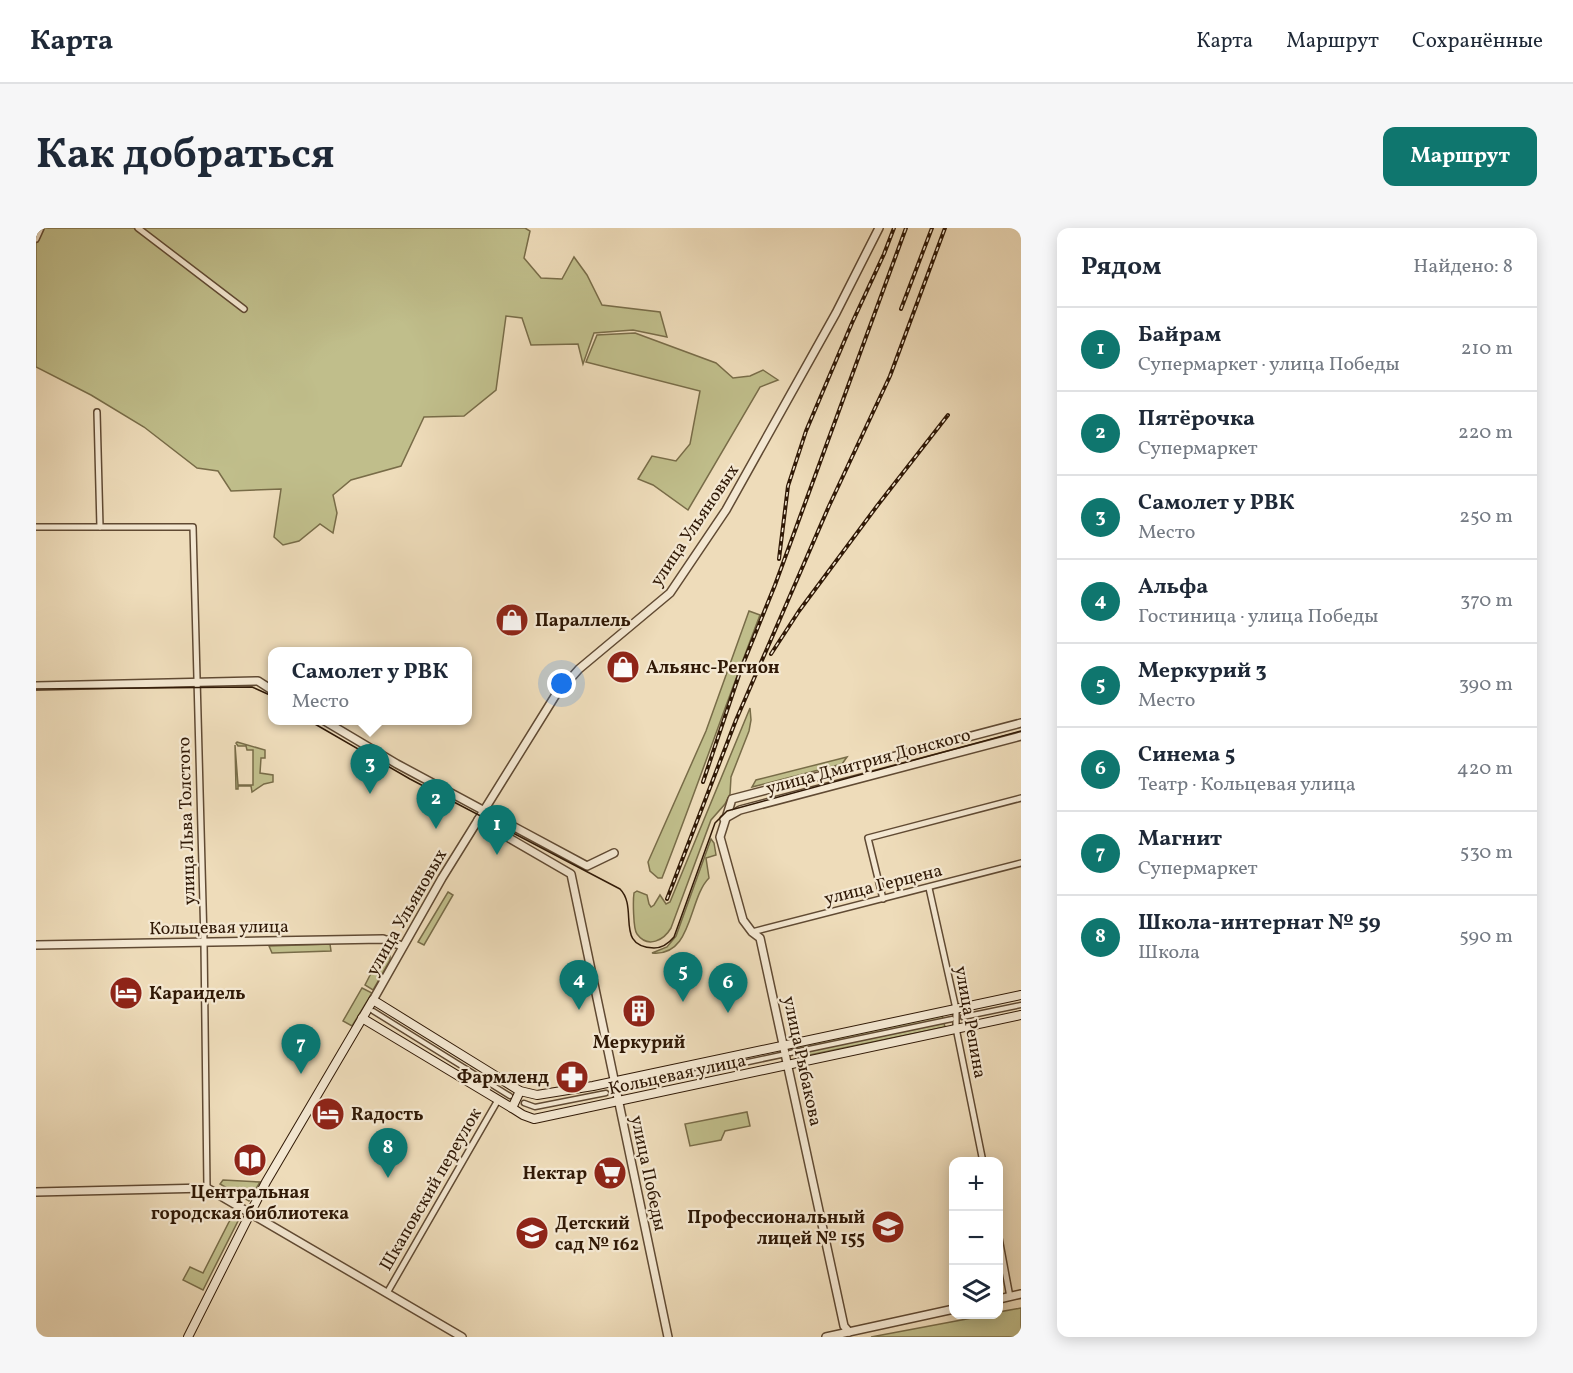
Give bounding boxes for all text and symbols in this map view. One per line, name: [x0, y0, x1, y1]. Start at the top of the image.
text: Карта: [30, 22, 113, 61]
text: Карта: [1196, 27, 1253, 56]
text: Маршрут: [1286, 27, 1379, 56]
text: Сохранённые: [1412, 27, 1543, 56]
text: Как добраться: [36, 127, 335, 186]
button: Маршрут: [1383, 127, 1537, 186]
text: Рядом: [1081, 249, 1161, 285]
text: Найдено: 8: [1413, 253, 1513, 281]
text: Байрам: [1138, 320, 1221, 351]
text: 1: [1096, 335, 1105, 363]
text: 210 m: [1461, 335, 1513, 363]
text: Супермаркет · улица Победы: [1138, 351, 1400, 379]
text: Пятёрочка: [1138, 404, 1255, 435]
text: 2: [1095, 419, 1106, 447]
text: 220 m: [1458, 419, 1513, 447]
text: Супермаркет: [1138, 435, 1258, 463]
street label: улица Ульяновых: [645, 460, 746, 592]
text: Самолет у РВК: [1138, 488, 1295, 519]
text: 3: [1095, 503, 1106, 531]
text: 250 m: [1459, 503, 1513, 531]
text: Место: [1138, 519, 1195, 547]
text: Альфа: [1138, 572, 1208, 603]
text: 4: [1094, 587, 1107, 615]
text: 370 m: [1460, 587, 1513, 615]
shop icon: Параллель: [494, 602, 530, 638]
text: Гостиница · улица Победы: [1138, 603, 1378, 631]
place label: Параллель: [535, 609, 631, 634]
popup: [268, 647, 472, 725]
shop icon: Альянс-Регион: [605, 649, 641, 685]
place label: Альянс-Регион: [646, 656, 780, 681]
text: Меркурий 3: [1138, 656, 1267, 687]
text: Самолет у РВК: [292, 657, 448, 688]
your location: [547, 669, 576, 698]
text: 5: [1096, 671, 1105, 699]
text: 390 m: [1459, 671, 1513, 699]
text: Место: [1138, 687, 1195, 715]
text: Место: [292, 688, 349, 716]
street label: улица Дмитрия Донского: [763, 723, 974, 802]
street label: улица Льва Толстого: [172, 736, 203, 906]
text: Синема 5: [1138, 740, 1235, 771]
pin: 3: [350, 744, 390, 794]
text: 6: [1095, 755, 1106, 783]
text: 420 m: [1457, 755, 1513, 783]
text: Театр · Кольцевая улица: [1138, 771, 1356, 799]
pin: 2: [416, 780, 456, 829]
pin: 1: [478, 806, 516, 855]
text: Магнит: [1138, 824, 1222, 855]
text: 7: [1096, 839, 1105, 867]
text: 530 m: [1460, 839, 1513, 867]
street label: улица Ульяновых: [361, 845, 454, 981]
text: Супермаркет: [1138, 855, 1258, 883]
street label: улица Герцена: [822, 859, 945, 912]
text: Школа-интернат № 59: [1138, 908, 1381, 939]
street label: Кольцевая улица: [149, 915, 289, 942]
text: 8: [1095, 923, 1106, 951]
text: 590 m: [1459, 923, 1513, 951]
text: Школа: [1138, 939, 1200, 967]
pin: 5: [664, 952, 702, 1002]
pin: 4: [560, 960, 598, 1010]
pin: 6: [708, 964, 748, 1013]
street label: улица Репина: [947, 964, 992, 1080]
hotel icon: Караидель: [108, 975, 144, 1011]
place label: Караидель: [149, 982, 246, 1007]
building icon: Меркурий: [621, 993, 657, 1029]
street label: улица Рыбакова: [776, 994, 828, 1129]
pin: 7: [282, 1024, 320, 1074]
place label: Меркурий: [593, 1031, 685, 1056]
street label: Кольцевая улица: [606, 1049, 748, 1102]
pharmacy icon: Фармленд: [554, 1059, 590, 1095]
place label: Фармленд: [457, 1066, 549, 1091]
hotel icon: Rадость: [310, 1096, 346, 1132]
place label: Rадость: [351, 1103, 423, 1128]
street label: Шкаповский переулок: [374, 1103, 489, 1276]
street label: улица Победы: [623, 1113, 672, 1234]
pin: 8: [368, 1128, 408, 1178]
library icon: Центральная городская библиотека: [232, 1142, 268, 1178]
supermarket icon: Нектар: [592, 1155, 628, 1191]
map controls: [949, 1157, 1003, 1319]
button: +: [949, 1157, 1003, 1211]
place label: Нектар: [522, 1162, 587, 1187]
place label: Центральная городская библиотека: [151, 1181, 349, 1227]
place label: Профессиональный лицей № 155: [687, 1206, 865, 1252]
school or university icon: Профессиональный лицей № 155: [870, 1209, 906, 1245]
button: −: [949, 1211, 1003, 1265]
place label: Детский сад № 162: [555, 1212, 639, 1258]
school or university icon: Детский сад № 162: [514, 1215, 550, 1251]
button: layers: [949, 1265, 1003, 1319]

